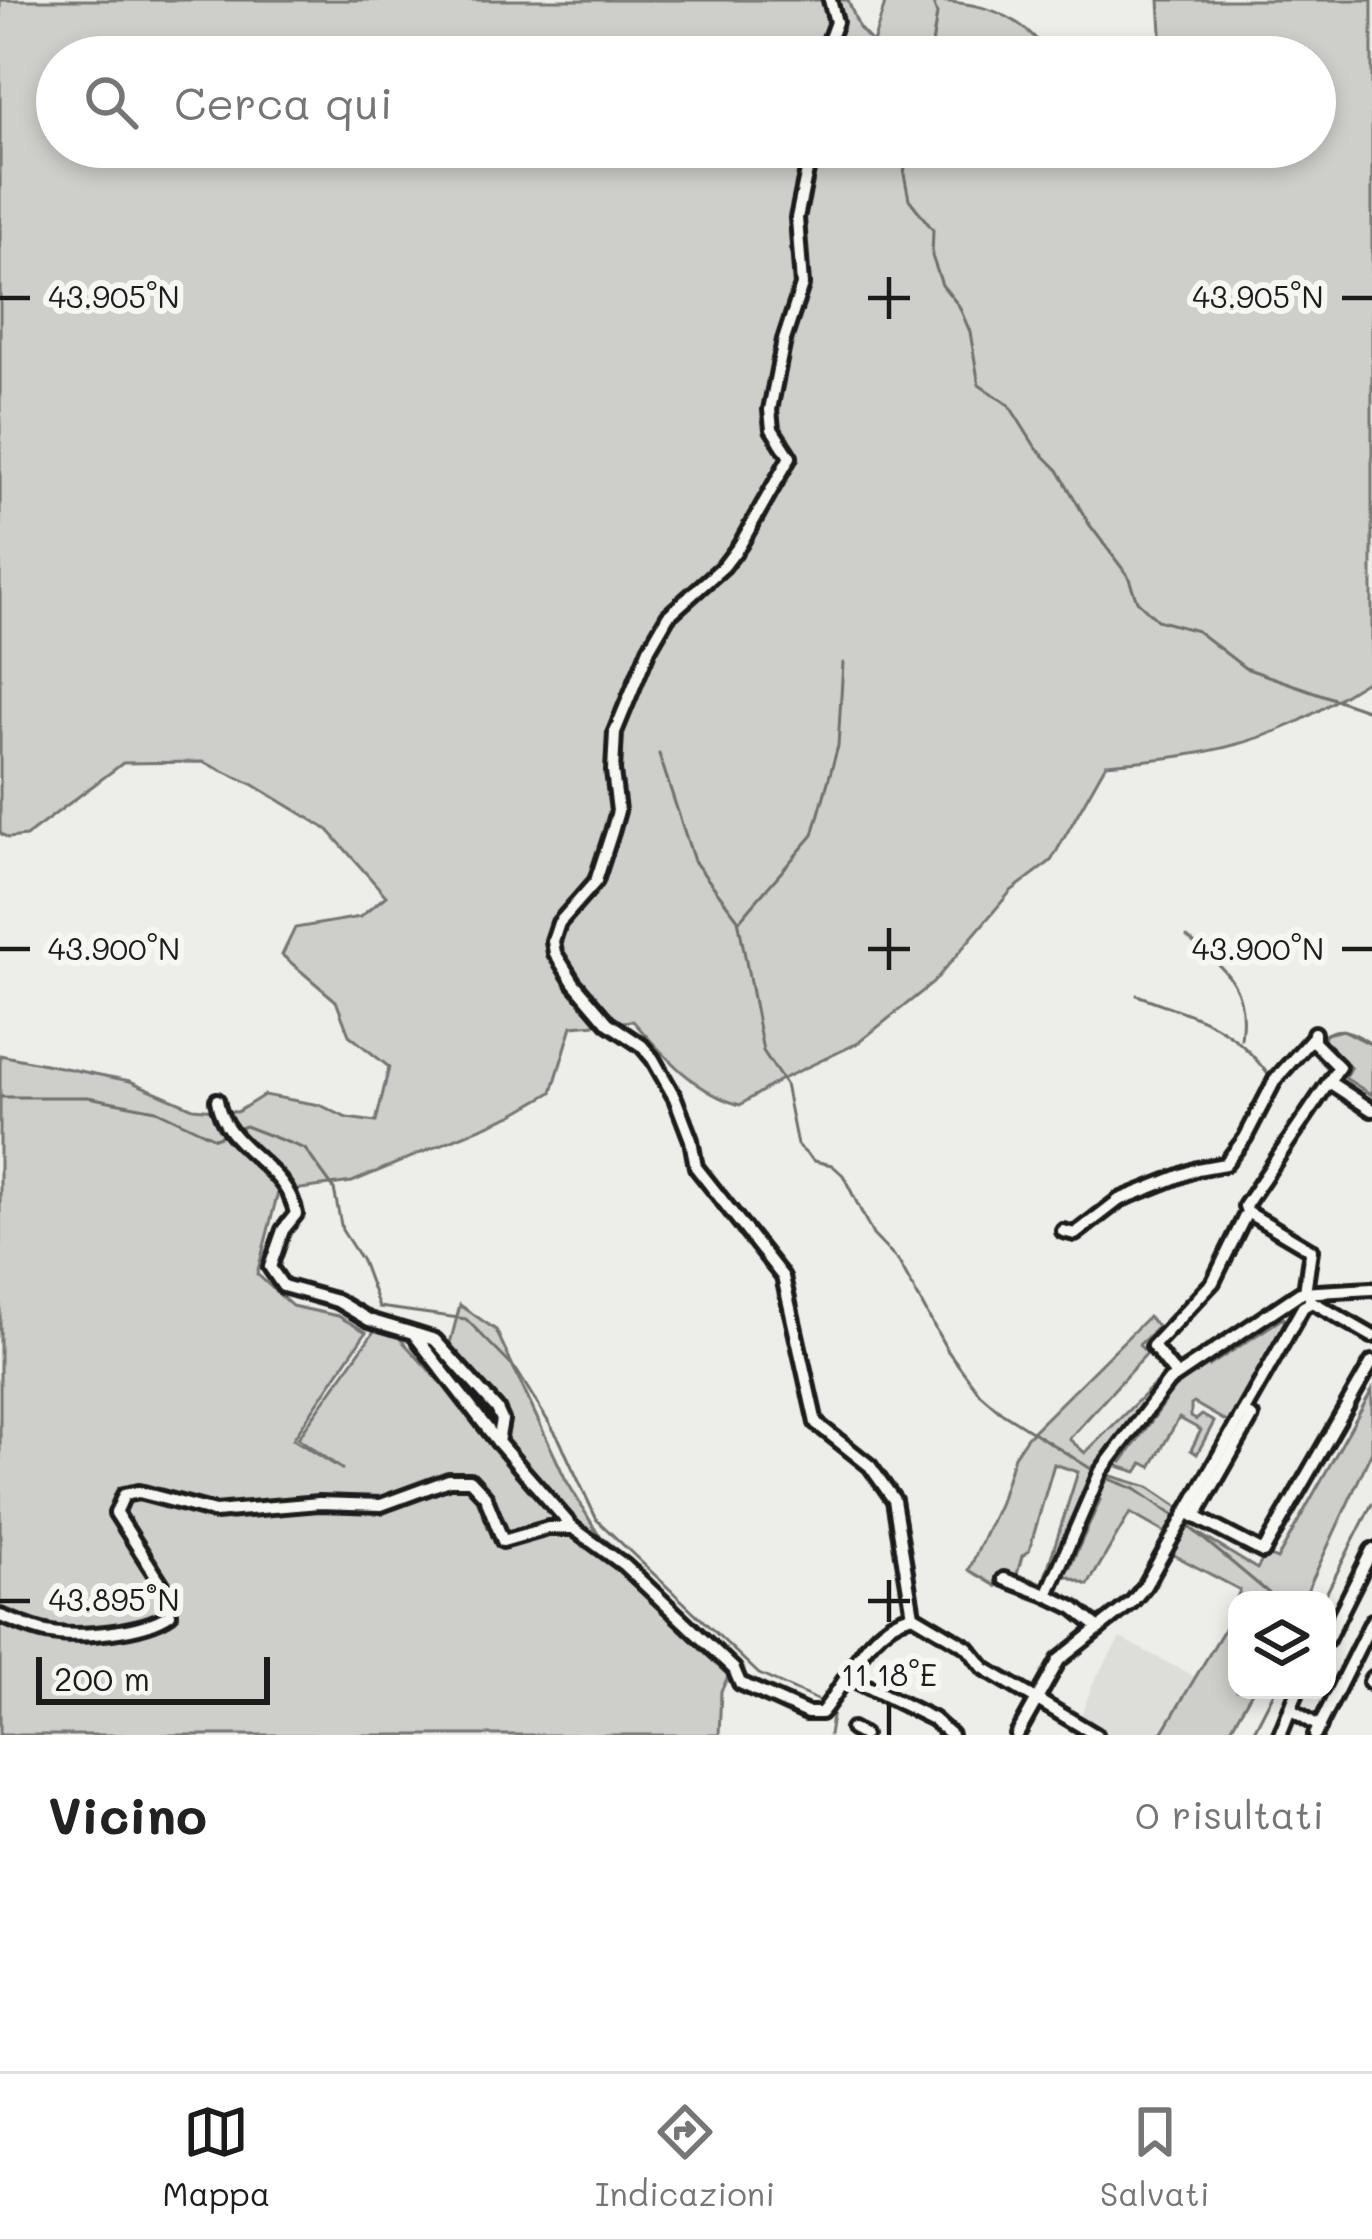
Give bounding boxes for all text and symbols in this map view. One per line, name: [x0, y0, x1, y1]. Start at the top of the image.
search box: [36, 36, 1336, 168]
icon: search: [78, 69, 144, 135]
text: Cerca qui: [174, 73, 393, 131]
text: 43.905°N: [48, 276, 180, 316]
text: 43.905°N: [1192, 276, 1324, 316]
text: 43.900°N: [48, 928, 180, 968]
text: 43.900°N: [1192, 928, 1324, 968]
text: 43.895°N: [48, 1579, 180, 1619]
map controls: [1228, 1591, 1336, 1699]
button: layers: [1228, 1591, 1336, 1699]
scale bar: [36, 1651, 270, 1704]
text: 11.18°E: [841, 1654, 937, 1694]
text: 200 m: [54, 1656, 150, 1699]
text: Vicino: [48, 1780, 207, 1847]
text: 0 risultati: [1135, 1788, 1324, 1839]
tab: Mappa: [162, 2099, 270, 2214]
tab: Indicazioni: [595, 2099, 775, 2214]
tab: Salvati: [1100, 2099, 1210, 2214]

